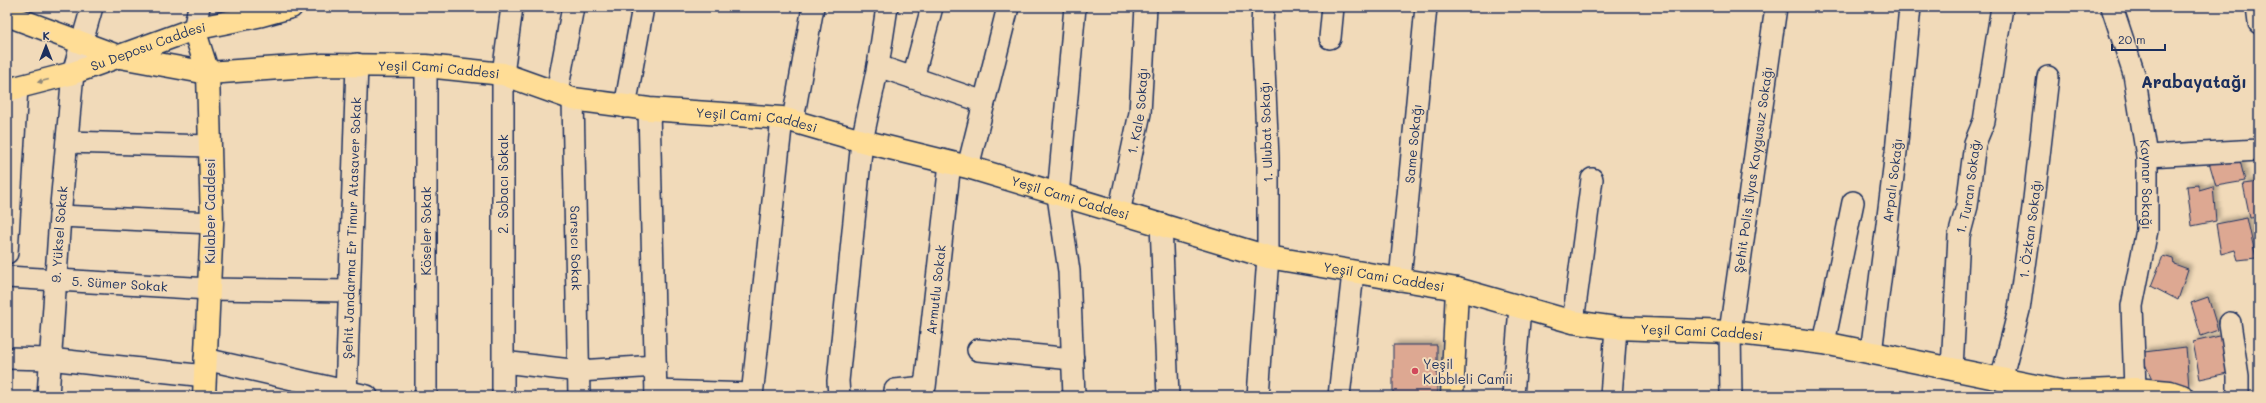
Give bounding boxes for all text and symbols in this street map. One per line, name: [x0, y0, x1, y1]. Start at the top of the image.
street label: Su Deposu Caddesi: [88, 18, 207, 74]
north arrow: [26, 26, 66, 66]
scale bar: [2112, 26, 2165, 52]
text: K: [42, 28, 50, 43]
text: 20 m: [2118, 31, 2146, 47]
street label: Yeşil Cami Caddesi: [377, 57, 501, 82]
street label: Şehit Polis İlyas Kaygusuz Sokağı: [1729, 65, 1776, 274]
street label: 1. Kale Sokağı: [1123, 67, 1151, 155]
district label: Arabayatağı: [2141, 70, 2247, 93]
one-way arrow: [37, 78, 49, 84]
street label: 1. Ulubat Sokağı: [1255, 81, 1276, 183]
street label: Şehit Jandarma Er Timur Atasaver Sokak: [338, 97, 364, 359]
street label: Yeşil Cami Caddesi: [695, 103, 819, 136]
street label: Same Sokağı: [1400, 103, 1425, 184]
street label: 2. Sobacı Sokak: [494, 134, 511, 234]
street label: 1. Turan Sokağı: [1951, 136, 1984, 235]
street label: Arpalı Sokağı: [1878, 137, 1905, 223]
street label: Kaynar Sokağı: [2136, 138, 2156, 230]
street label: Kulaber Caddesi: [201, 158, 218, 264]
street label: Yeşil Cami Caddesi: [1009, 171, 1131, 223]
street label: 1. Özkan Sokağı: [2014, 179, 2044, 279]
street label: 9. Yüksel Sokak: [47, 185, 71, 283]
street label: Köseler Sokak: [417, 186, 434, 275]
street label: Sarsıcı Sokak: [567, 205, 586, 291]
street label: Armutlu Sokak: [922, 244, 949, 336]
street label: Yeşil Cami Caddesi: [1322, 258, 1446, 295]
street label: 5. Sümer Sokak: [71, 272, 168, 295]
street label: Yeşil Cami Caddesi: [1640, 320, 1764, 344]
place label: Yeşil Kubbleli Camii: [1423, 355, 1513, 387]
marker: Yeşil Kubbleli Camii: [1410, 366, 1420, 376]

